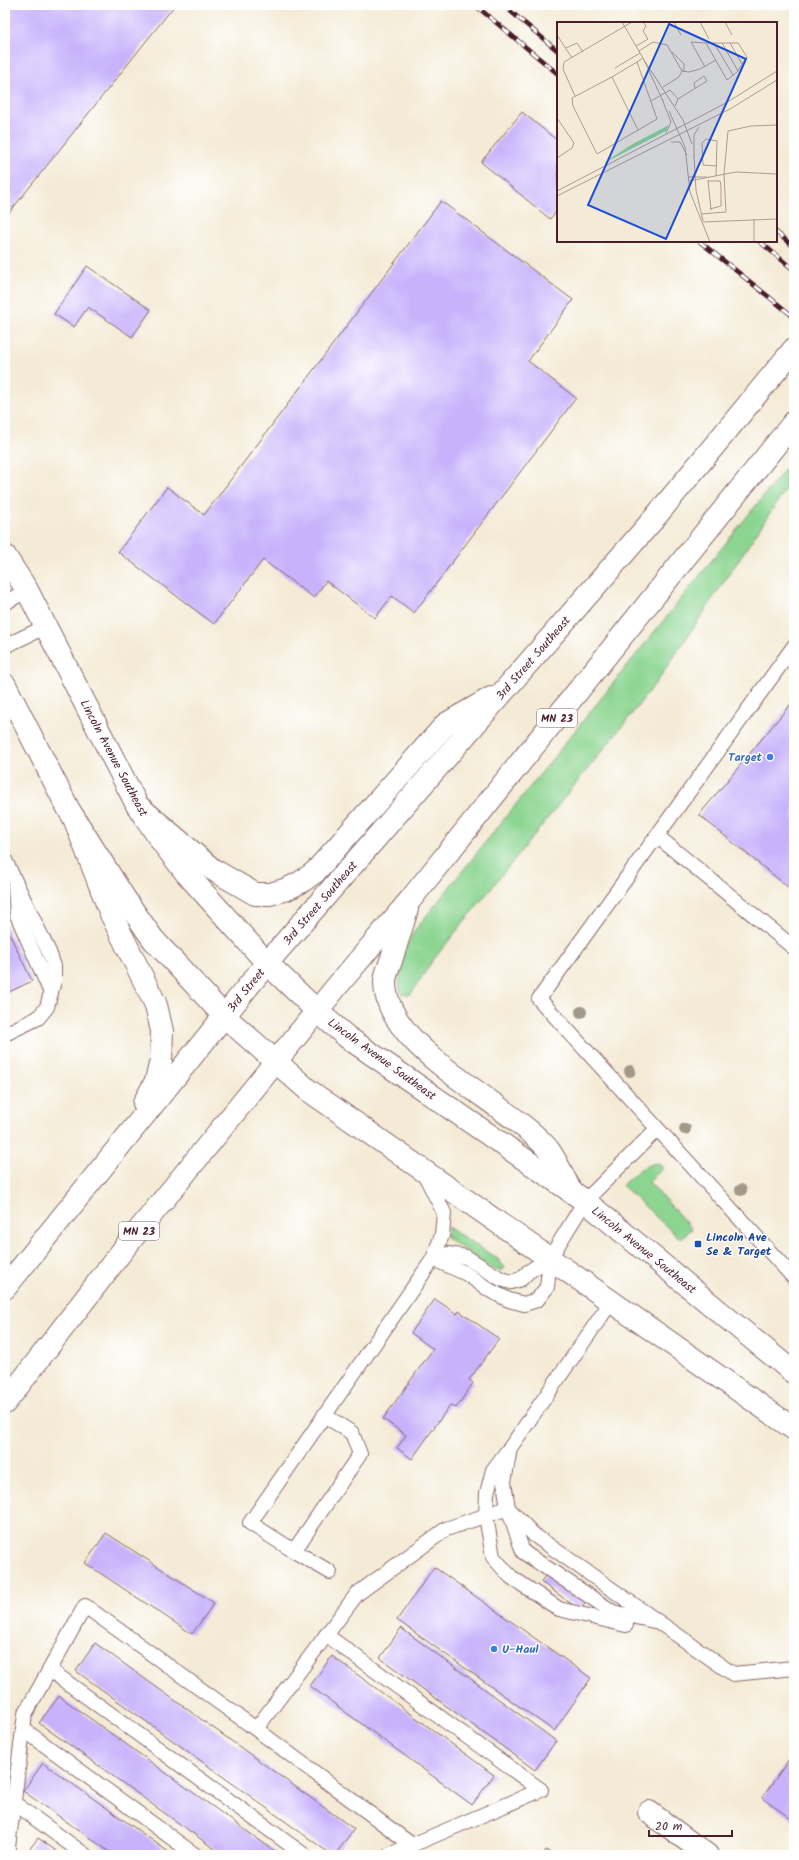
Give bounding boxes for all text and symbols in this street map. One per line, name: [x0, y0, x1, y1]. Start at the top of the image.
inset map: [557, 22, 777, 242]
street label: 3rd Street Southeast: [491, 612, 576, 705]
street label: Lincoln Avenue Southeast: [75, 696, 153, 821]
road number: MN 23: [537, 709, 577, 727]
place label: Target: [728, 748, 763, 767]
marker: Target: [765, 752, 775, 762]
street label: 3rd Street Southeast: [278, 857, 363, 950]
street label: 3rd Street: [223, 964, 270, 1017]
street label: Lincoln Avenue Southeast: [323, 1013, 440, 1106]
street label: Lincoln Avenue Southeast: [587, 1202, 701, 1299]
road number: MN 23: [119, 1222, 159, 1240]
place label: Lincoln Ave Se & Target: [706, 1228, 772, 1261]
marker: Lincoln Ave Se & Target: [693, 1239, 703, 1249]
place label: U-Haul: [502, 1640, 539, 1659]
marker: U-Haul: [489, 1644, 499, 1654]
scale bar: [649, 1812, 732, 1838]
text: 20 m: [655, 1817, 683, 1836]

